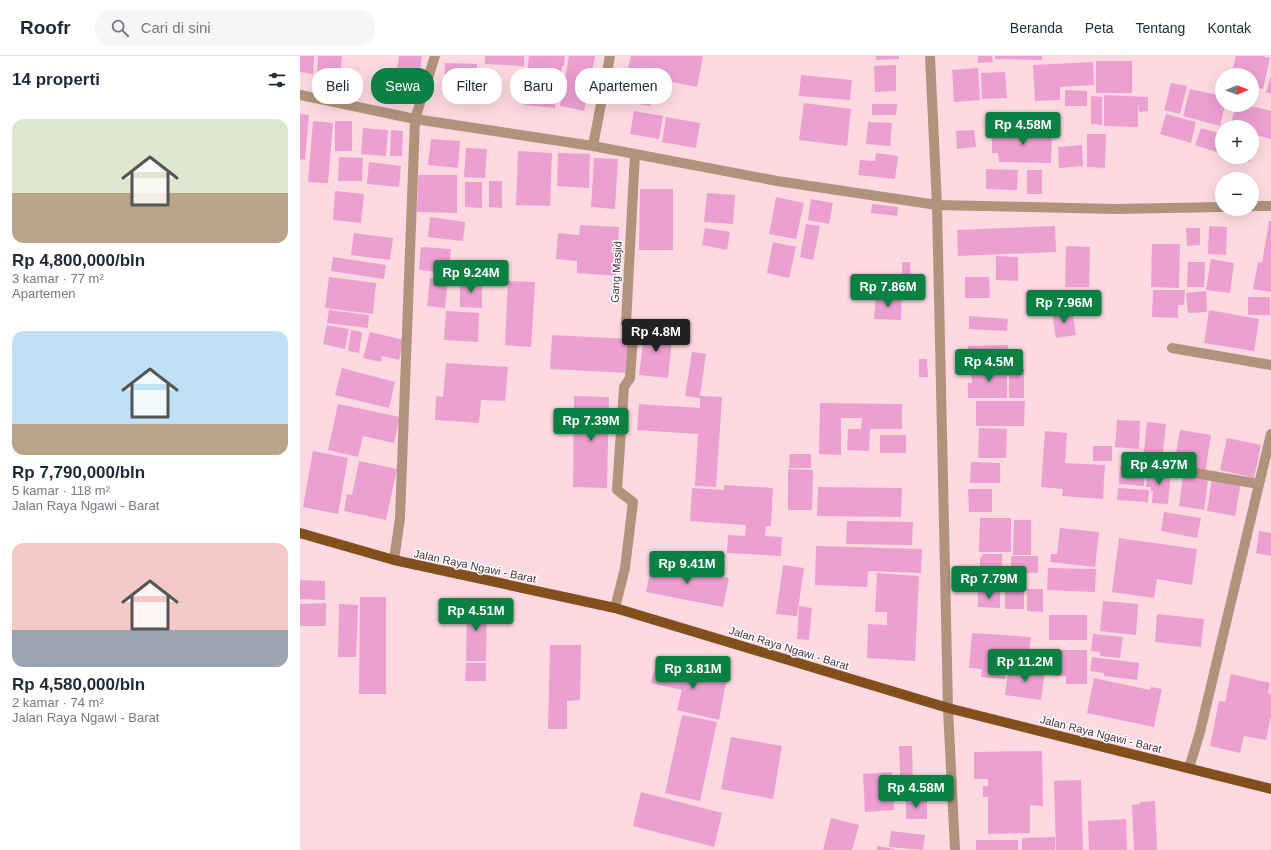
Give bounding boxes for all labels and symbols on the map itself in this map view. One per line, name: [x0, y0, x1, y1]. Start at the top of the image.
north arrow: [1215, 68, 1259, 112]
pin: Rp 4.58M: [982, 112, 1064, 146]
street label: Gang Masjid: [608, 241, 624, 303]
pin: Rp 9.24M: [430, 260, 512, 294]
pin: Rp 7.86M: [847, 274, 929, 308]
pin: Rp 7.96M: [1023, 290, 1105, 324]
pin: Rp 4.8M: [619, 319, 693, 353]
pin: Rp 4.5M: [952, 349, 1026, 383]
pin: Rp 7.39M: [550, 408, 632, 442]
pin: Rp 4.97M: [1118, 452, 1200, 486]
street label: Jalan Raya Ngawi - Barat: [413, 547, 537, 585]
pin: Rp 9.41M: [646, 551, 728, 585]
pin: Rp 7.79M: [948, 566, 1030, 600]
pin: Rp 4.51M: [435, 598, 517, 632]
street label: Jalan Raya Ngawi - Barat: [728, 624, 850, 672]
pin: Rp 11.2M: [984, 649, 1066, 683]
pin: Rp 3.81M: [652, 656, 734, 690]
street label: Jalan Raya Ngawi - Barat: [1039, 713, 1163, 755]
pin: Rp 4.58M: [875, 775, 957, 809]

